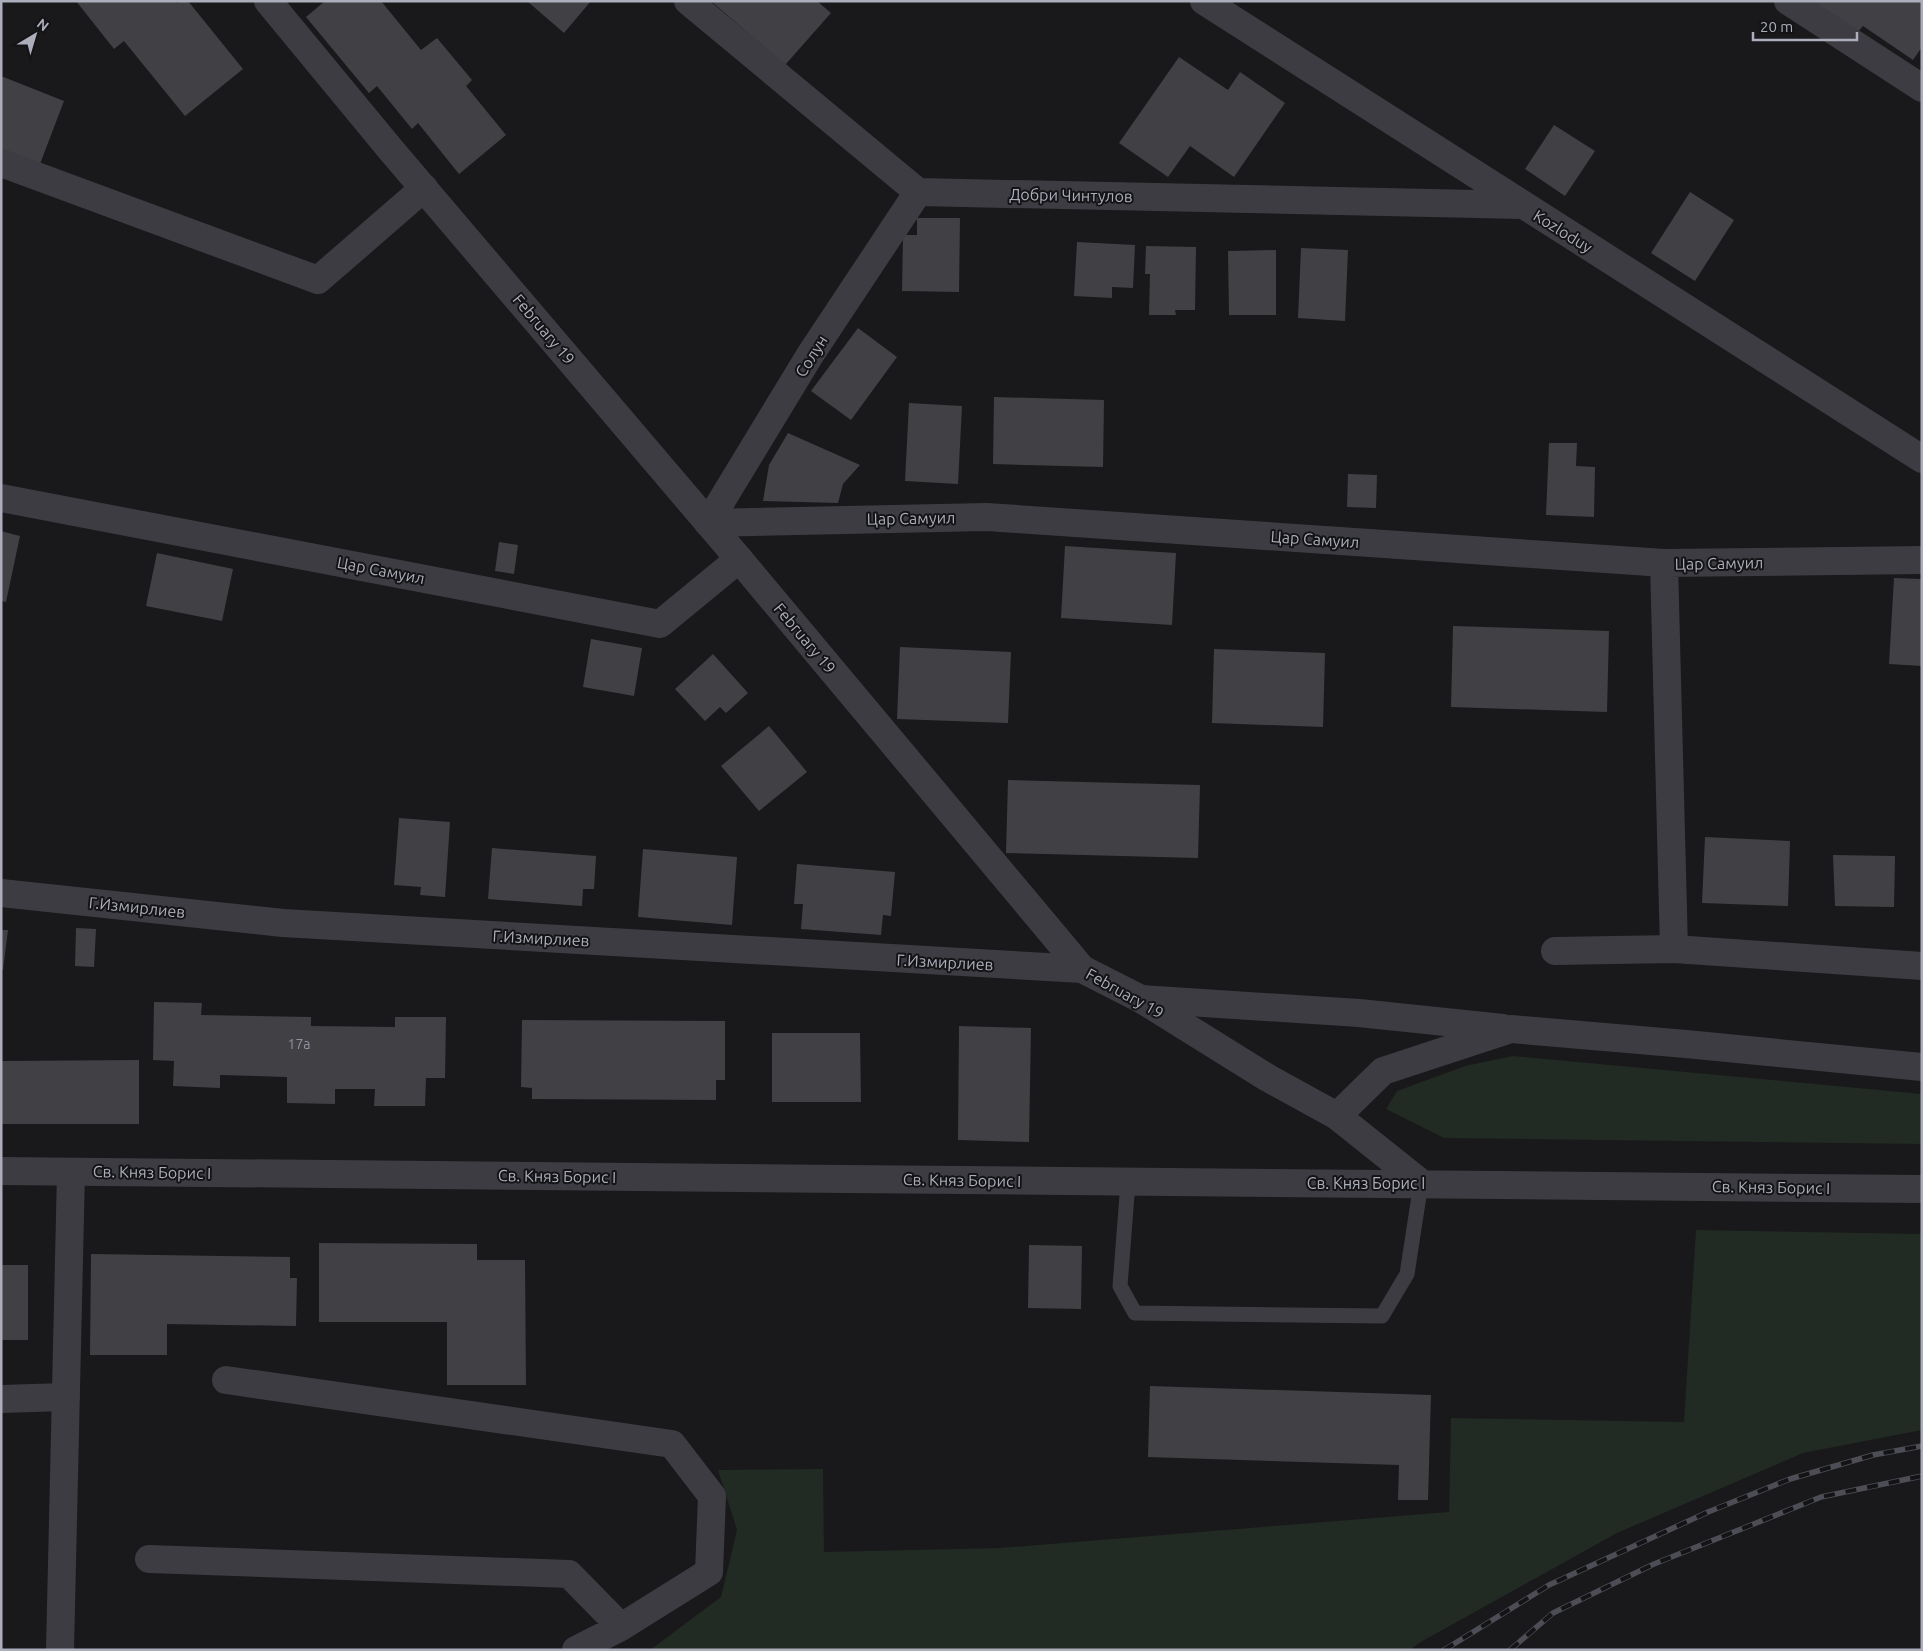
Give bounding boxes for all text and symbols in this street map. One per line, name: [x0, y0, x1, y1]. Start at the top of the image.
north arrow: [10, 10, 60, 60]
scale bar: [1753, 10, 1857, 42]
text: N: [34, 15, 52, 34]
text: 20 m: [1760, 18, 1793, 35]
street label: Добри Чинтулов: [1009, 185, 1133, 205]
street label: Kozloduy: [1530, 206, 1596, 256]
street label: February 19: [510, 290, 578, 368]
street label: Солун: [791, 332, 831, 380]
street label: Цар Самуил: [866, 508, 956, 528]
street label: Цар Самуил: [1270, 527, 1360, 551]
street label: Цар Самуил: [336, 553, 426, 587]
street label: Цар Самуил: [1674, 553, 1764, 573]
street label: February 19: [771, 599, 839, 677]
street label: Г.Измирлиев: [88, 893, 186, 921]
street label: Г.Измирлиев: [492, 926, 590, 950]
street label: Г.Измирлиев: [896, 950, 994, 974]
street label: February 19: [1083, 964, 1167, 1022]
house number: 17a: [288, 1036, 311, 1052]
street label: Св. Княз Борис I: [93, 1162, 211, 1182]
street label: Св. Княз Борис I: [498, 1166, 616, 1186]
street label: Св. Княз Борис I: [903, 1170, 1021, 1190]
street label: Св. Княз Борис I: [1307, 1174, 1425, 1192]
street label: Св. Княз Борис I: [1712, 1177, 1830, 1197]

